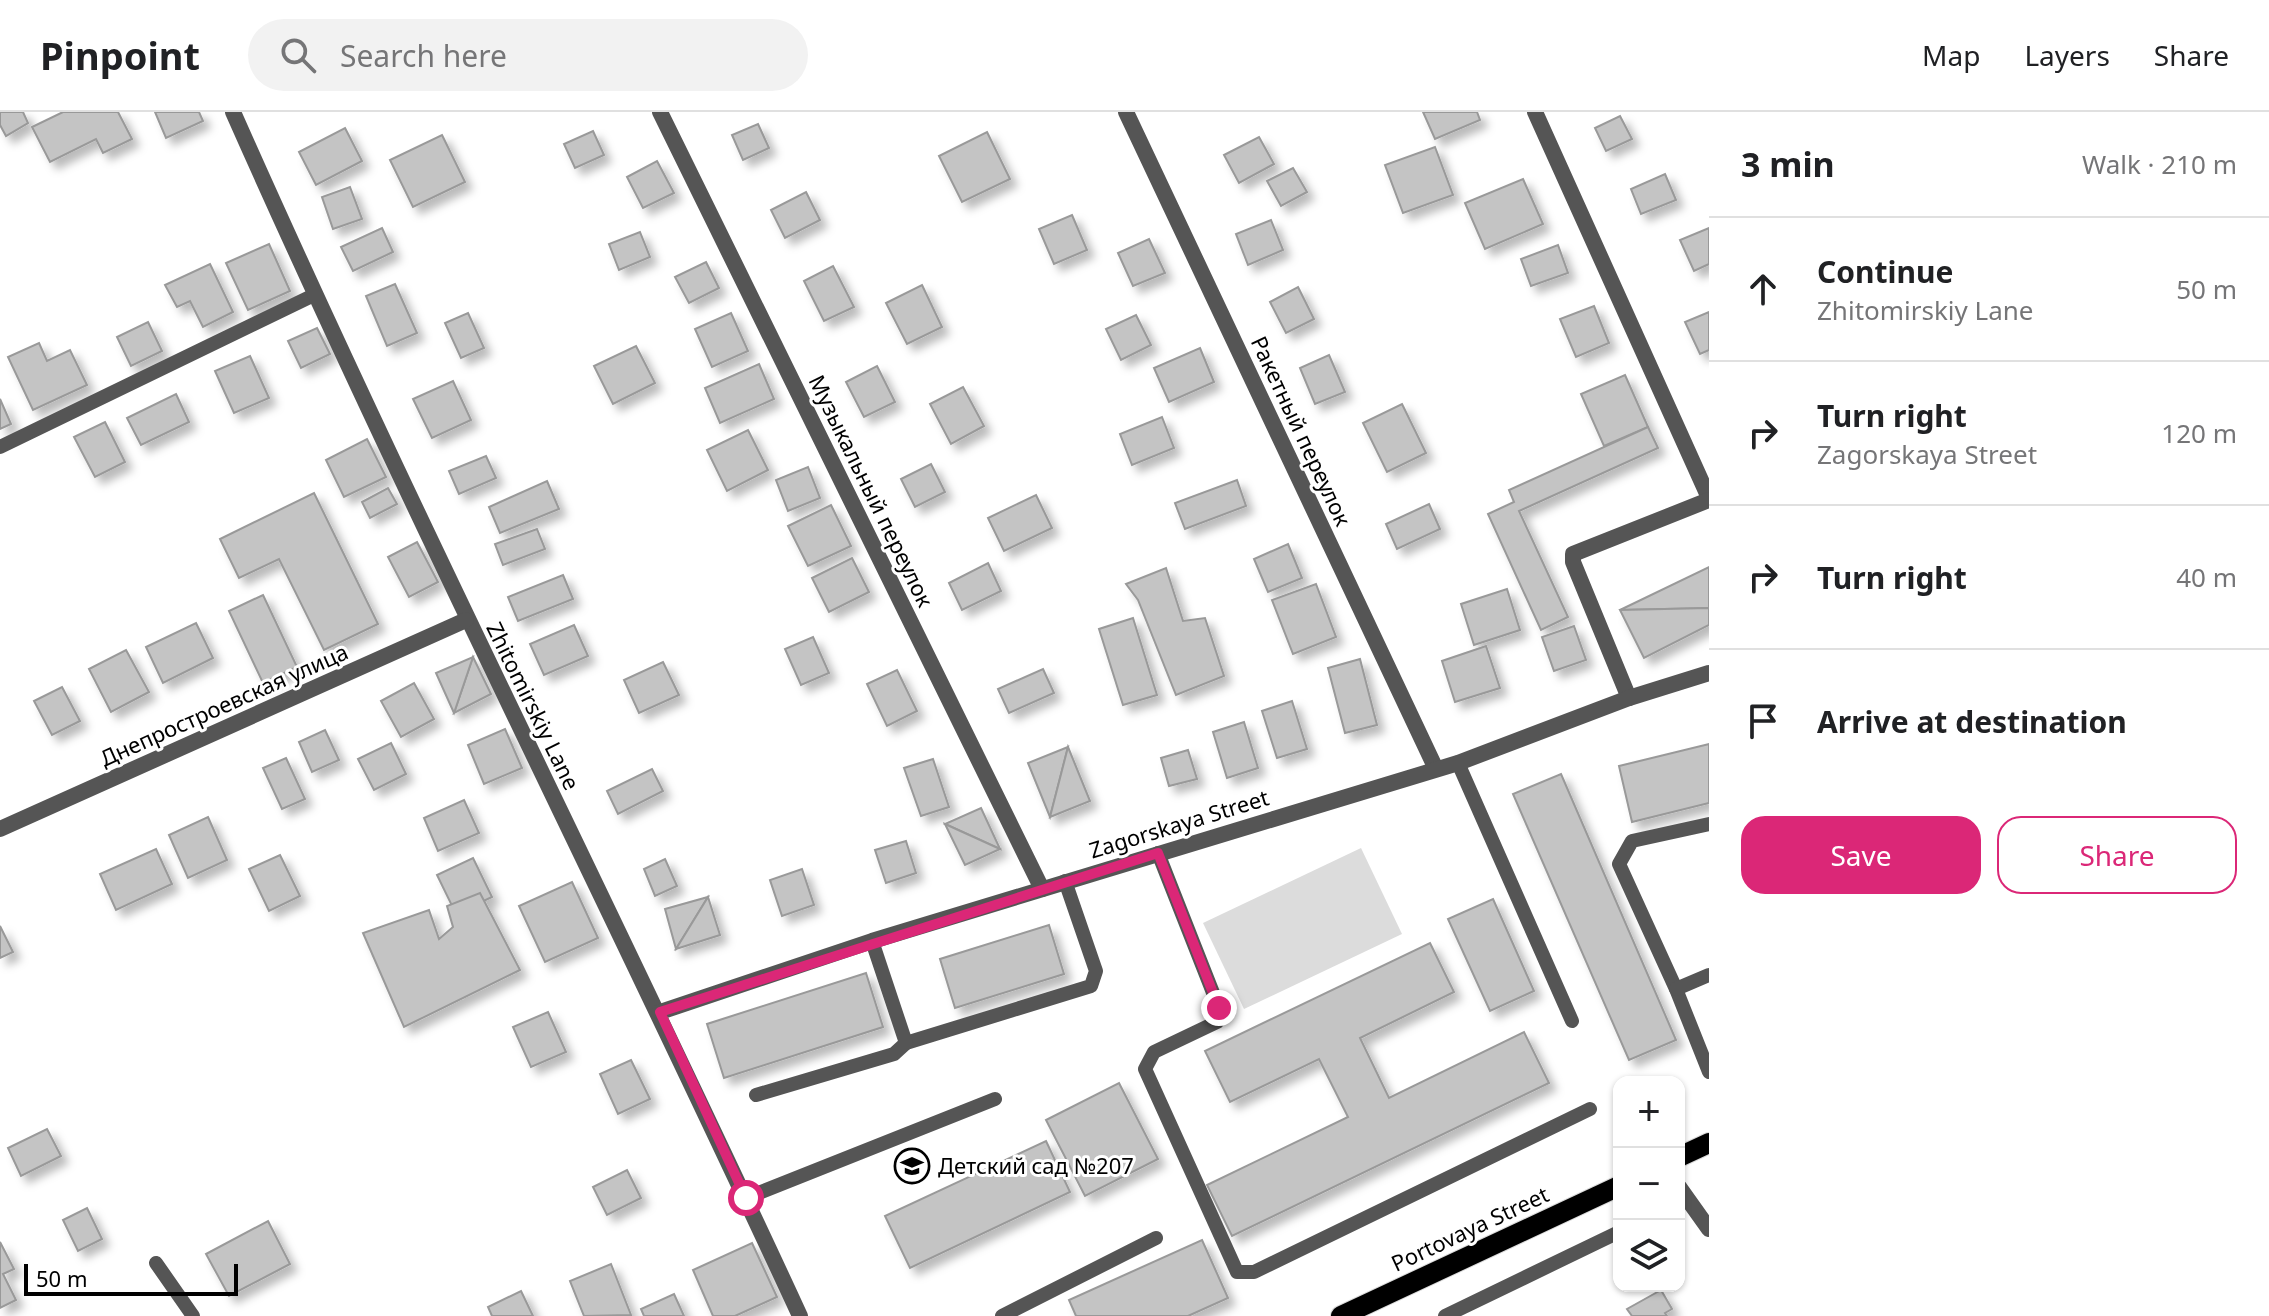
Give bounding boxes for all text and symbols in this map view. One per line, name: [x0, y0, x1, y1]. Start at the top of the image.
search box: [248, 19, 808, 91]
text: Pinpoint: [40, 29, 200, 81]
icon: search: [276, 33, 320, 77]
text: Search here: [340, 35, 507, 76]
text: Map: [1922, 36, 1980, 74]
text: Layers: [2024, 36, 2110, 74]
text: Share: [2154, 36, 2229, 74]
text: 3 min: [1741, 141, 1835, 187]
text: Walk · 210 m: [2082, 146, 2237, 182]
text: Continue: [1817, 251, 1953, 292]
icon: ahead: [1741, 267, 1785, 311]
text: 50 m: [2176, 271, 2237, 307]
text: Zhitomirskiy Lane: [1817, 292, 2034, 328]
street label: Ракетный переулок: [1245, 331, 1359, 531]
street label: Музыкальный переулок: [803, 370, 941, 612]
text: Turn right: [1817, 395, 1967, 436]
icon: right: [1741, 411, 1785, 455]
text: 120 m: [2161, 415, 2237, 451]
text: Zagorskaya Street: [1817, 436, 2037, 472]
icon: right: [1741, 555, 1785, 599]
text: Turn right: [1817, 557, 1967, 598]
text: 40 m: [2176, 559, 2237, 595]
street label: Zhitomirskiy Lane: [480, 617, 588, 794]
street label: Днепростроевская улица: [95, 636, 352, 772]
icon: arrive: [1741, 699, 1785, 743]
text: Arrive at destination: [1817, 701, 2127, 742]
street label: Zagorskaya Street: [1085, 781, 1272, 865]
button: Save: [1741, 816, 1981, 894]
button: Share: [1997, 816, 2237, 894]
route end: [1201, 990, 1237, 1026]
map controls: [1613, 1076, 1685, 1292]
button: +: [1613, 1076, 1685, 1148]
school or university icon: Детский сад №207: [893, 1147, 931, 1185]
button: −: [1613, 1148, 1685, 1220]
place label: Детский сад №207: [938, 1150, 1134, 1180]
street label: Portovaya Street: [1386, 1178, 1553, 1278]
route start: [728, 1180, 764, 1216]
button: layers: [1613, 1220, 1685, 1292]
scale bar: [24, 1260, 238, 1296]
text: 50 m: [36, 1263, 87, 1293]

